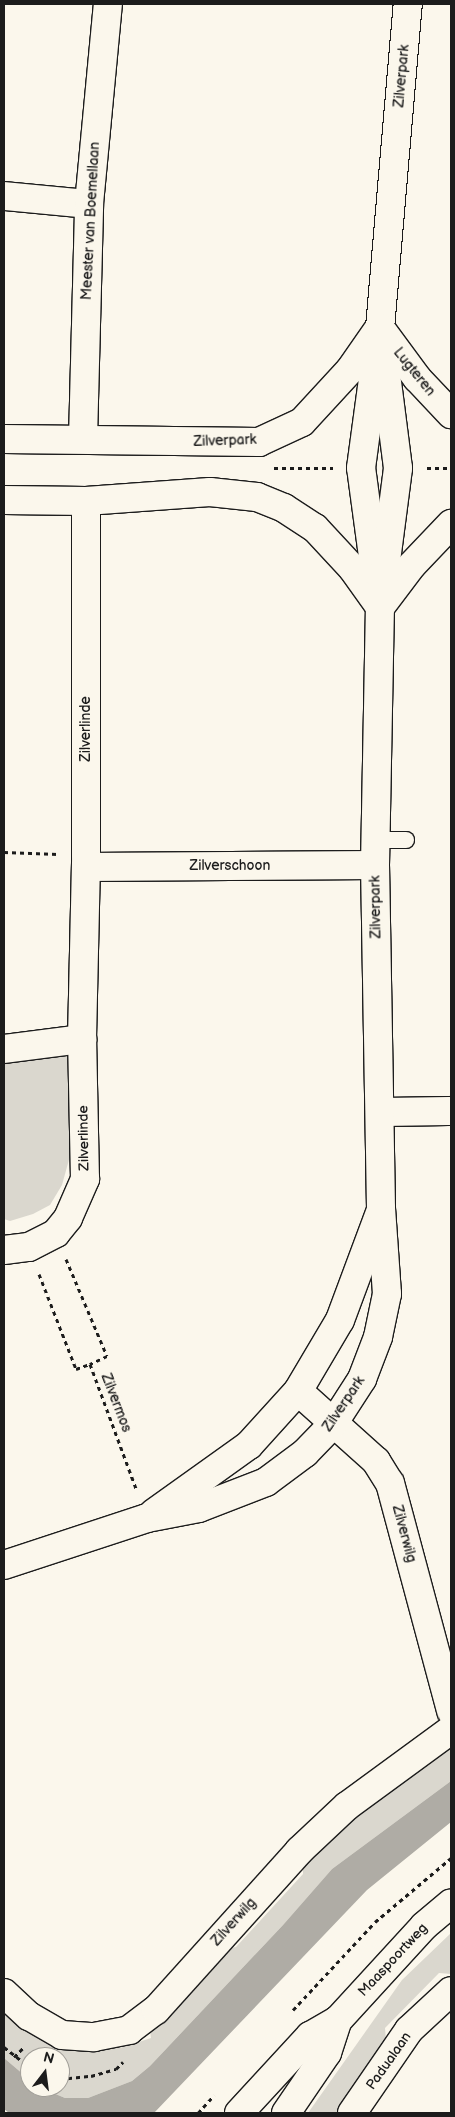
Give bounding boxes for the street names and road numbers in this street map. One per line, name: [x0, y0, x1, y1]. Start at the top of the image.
street label: Zilverpark: [391, 44, 413, 108]
street label: Meester van Boemellaan: [78, 141, 104, 301]
street label: Lugteren: [390, 345, 438, 399]
street label: Zilverpark: [193, 432, 257, 450]
street label: Zilverlinde: [78, 696, 94, 762]
street label: Zilverschoon: [190, 858, 270, 874]
street label: Zilverpark: [367, 875, 385, 939]
street label: Zilverlinde: [75, 1105, 93, 1171]
street label: Zilvermos: [97, 1371, 135, 1435]
street label: Zilverpark: [319, 1373, 369, 1435]
street label: Zilverwilg: [388, 1503, 420, 1565]
street label: Zilverwilg: [208, 1895, 260, 1949]
street label: Maaspoortweg: [355, 1920, 431, 2000]
street label: Padualaan: [363, 2029, 415, 2093]

